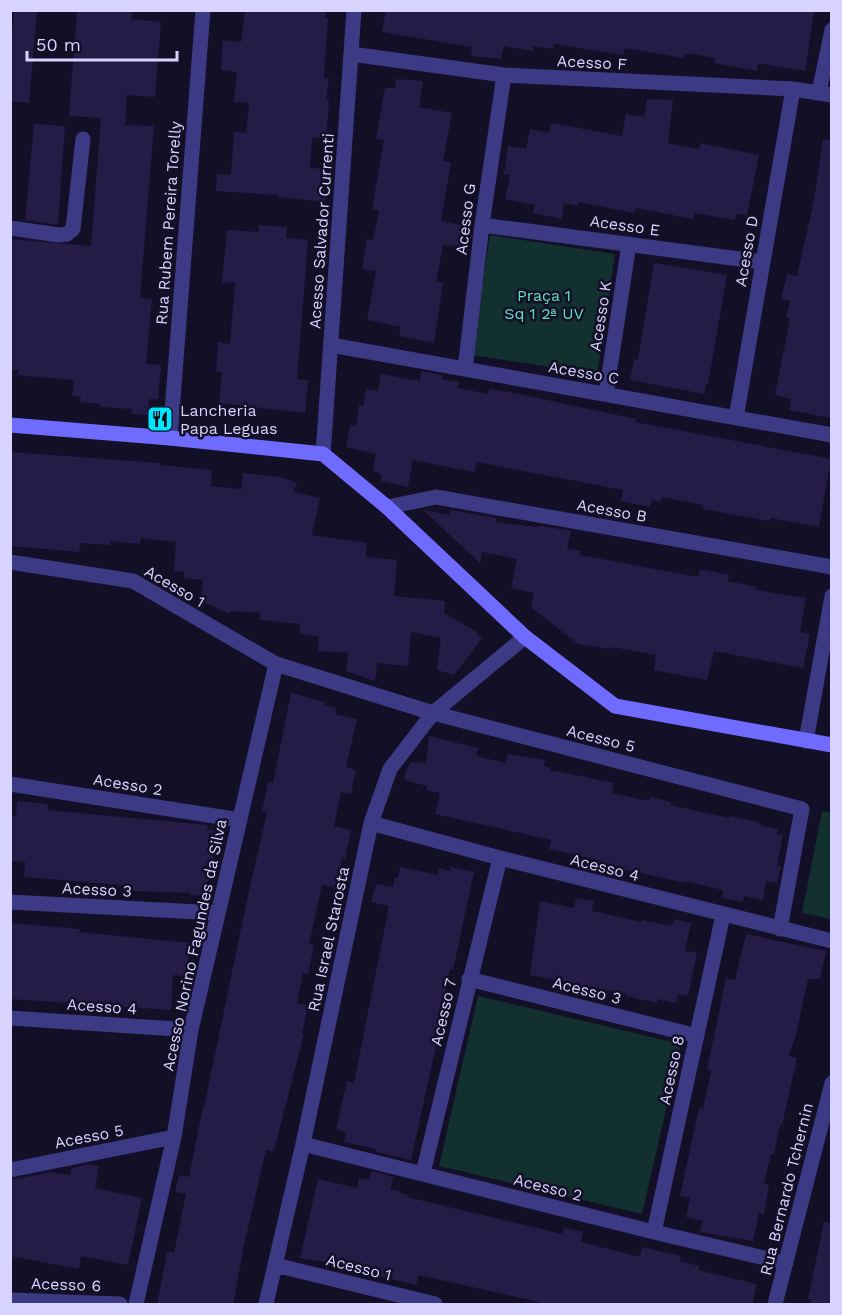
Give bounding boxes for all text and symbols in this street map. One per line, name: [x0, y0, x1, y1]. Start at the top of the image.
scale bar: [27, 24, 177, 62]
text: 50 m: [36, 34, 81, 55]
street label: Acesso F: [556, 51, 628, 74]
street label: Rua Rubem Pereira Torelly: [152, 120, 185, 325]
street label: Acesso Salvador Currenti: [305, 132, 338, 330]
street label: Acesso G: [452, 182, 479, 256]
street label: Acesso E: [589, 211, 661, 240]
street label: Acesso D: [731, 214, 762, 288]
street label: Acesso K: [586, 279, 616, 353]
park label: Praça 1 Sq 1 2ª UV: [504, 286, 584, 323]
street label: Acesso C: [547, 357, 621, 388]
place label: Lancheria Papa Leguas: [180, 401, 277, 438]
restaurant icon: Lancheria Papa Leguas: [145, 404, 175, 434]
street label: Acesso B: [575, 495, 649, 526]
street label: Acesso 1: [141, 562, 208, 611]
street label: Acesso 5: [565, 721, 637, 756]
street label: Acesso 2: [92, 770, 164, 799]
street label: Acesso Norino Fagundes da Silva: [158, 817, 231, 1073]
street label: Acesso 4: [568, 850, 641, 885]
street label: Rua Israel Starosta: [304, 865, 353, 1013]
street label: Acesso 3: [62, 878, 132, 901]
street label: Acesso 3: [551, 973, 623, 1008]
street label: Acesso 7: [426, 976, 460, 1048]
street label: Acesso 4: [66, 995, 138, 1018]
street label: Acesso 8: [655, 1034, 688, 1107]
street label: Rua Bernardo Tchernin: [756, 1101, 817, 1277]
street label: Acesso 5: [53, 1121, 125, 1152]
street label: Acesso 2: [512, 1170, 584, 1205]
street label: Acesso 1: [324, 1250, 393, 1285]
street label: Acesso 6: [31, 1274, 101, 1295]

